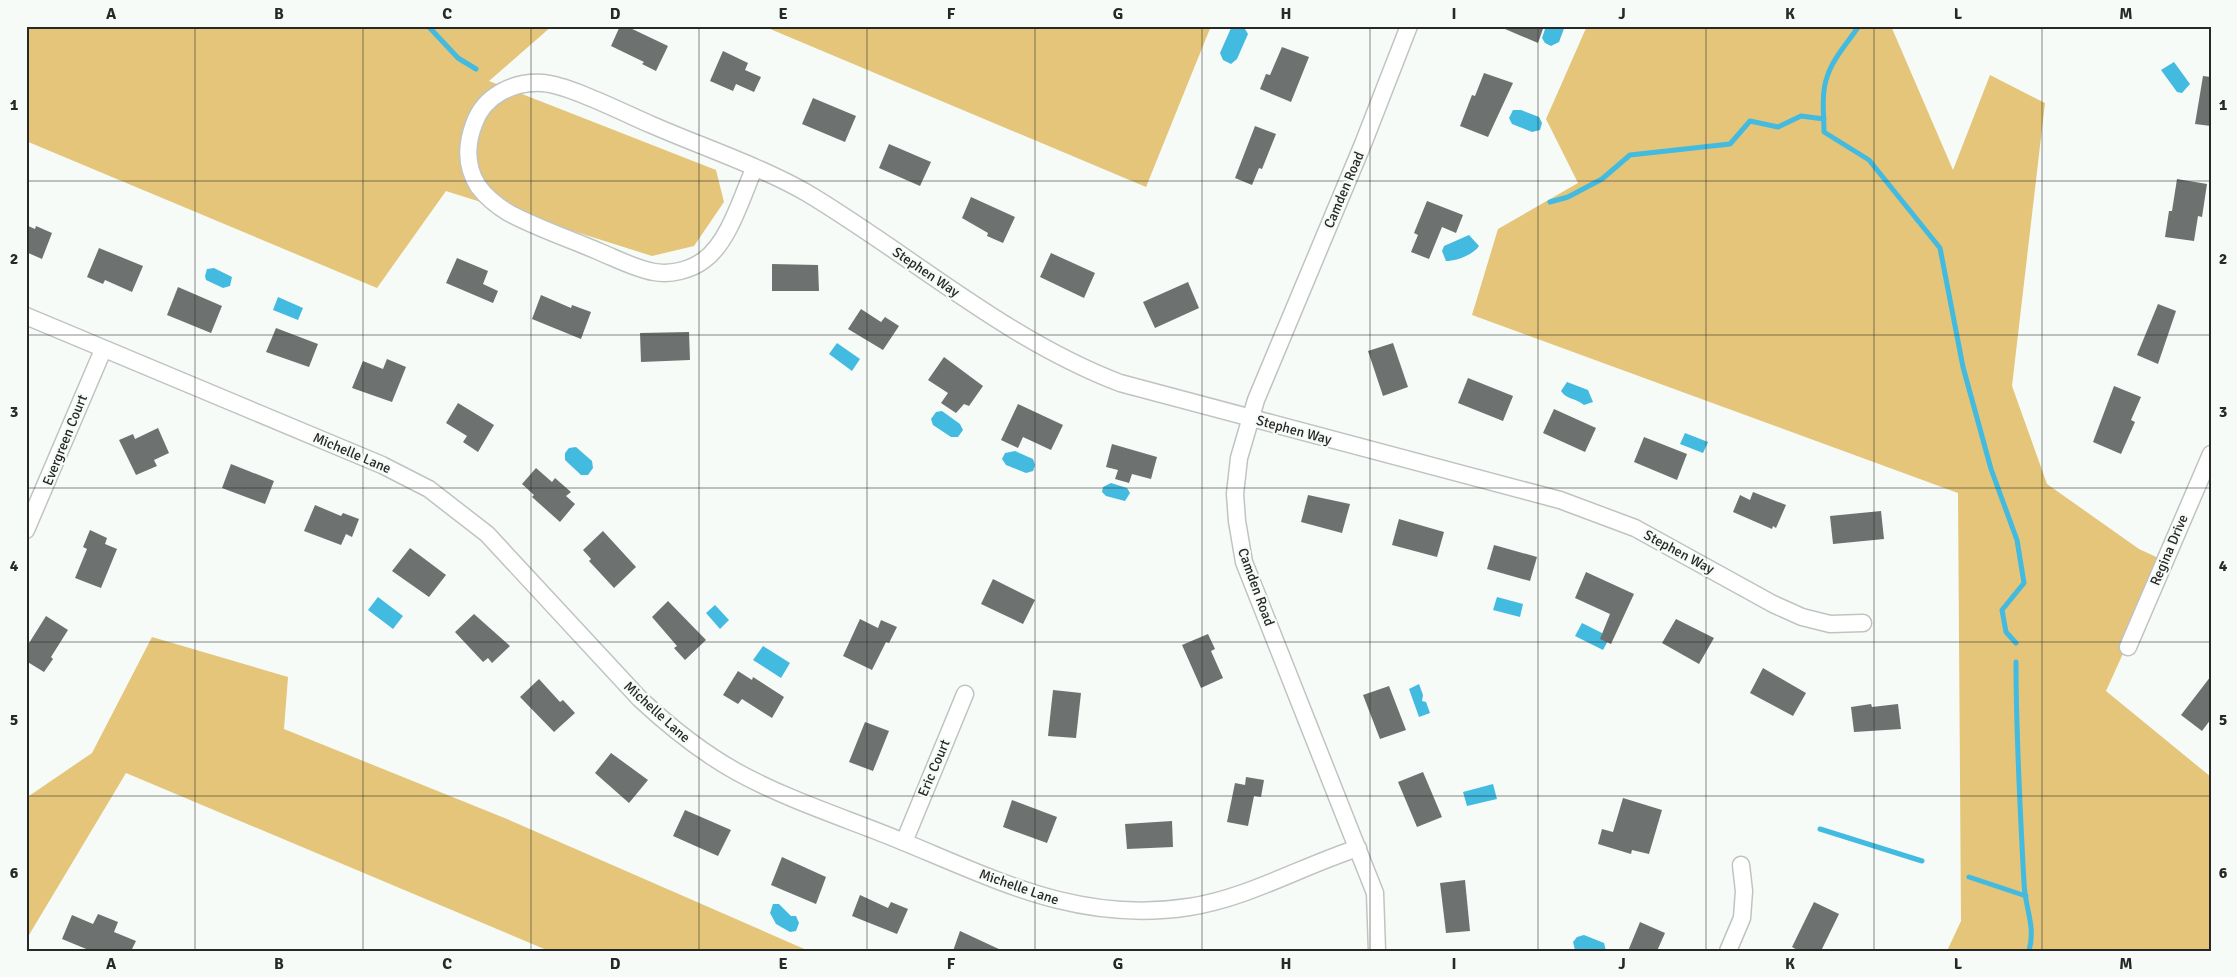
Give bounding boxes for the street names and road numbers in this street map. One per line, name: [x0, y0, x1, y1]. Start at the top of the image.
street label: Camden Road: [1320, 149, 1368, 231]
street label: Stephen Way: [889, 243, 963, 301]
street label: Evergreen Court: [39, 392, 91, 488]
street label: Stephen Way: [1255, 412, 1334, 448]
street label: Michelle Lane: [310, 429, 394, 477]
street label: Regina Drive: [2146, 512, 2192, 588]
street label: Stephen Way: [1641, 526, 1717, 578]
street label: Camden Road: [1234, 546, 1278, 628]
street label: Michelle Lane: [620, 678, 694, 746]
street label: Eric Court: [914, 737, 954, 799]
street label: Michelle Lane: [977, 865, 1061, 909]

